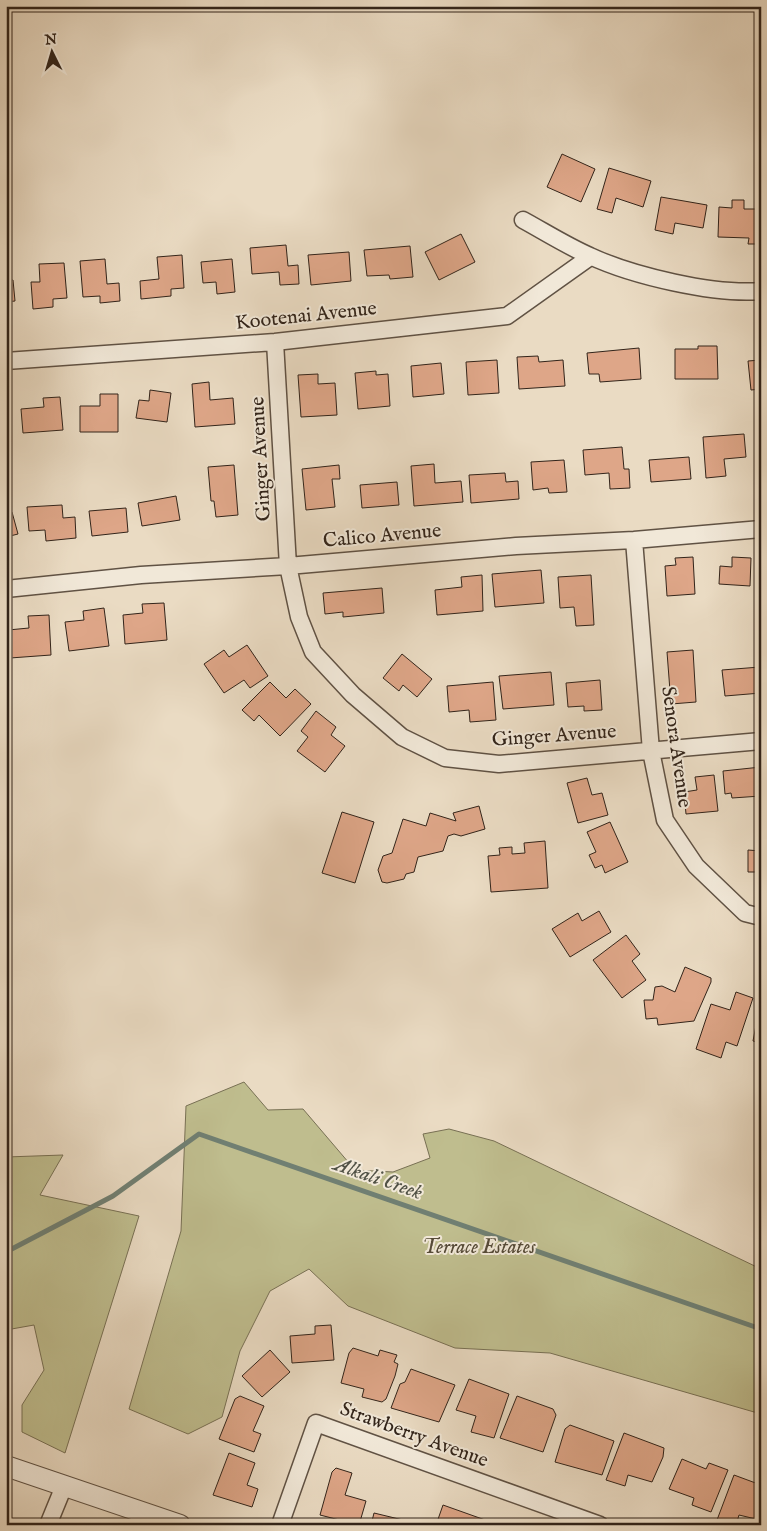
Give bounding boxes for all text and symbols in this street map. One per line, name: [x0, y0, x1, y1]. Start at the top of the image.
north arrow: [28, 28, 78, 78]
text: N: [43, 31, 58, 50]
street label: Kootenai Avenue: [234, 296, 378, 336]
street label: Ginger Avenue: [245, 396, 277, 522]
street label: Calico Avenue: [322, 518, 442, 554]
street label: Senora Avenue: [655, 685, 697, 809]
street label: Ginger Avenue: [491, 719, 617, 753]
water label: Alkali Creek: [328, 1151, 427, 1207]
park label: Terrace Estates: [423, 1235, 536, 1260]
street label: Strawberry Avenue: [336, 1397, 492, 1473]

